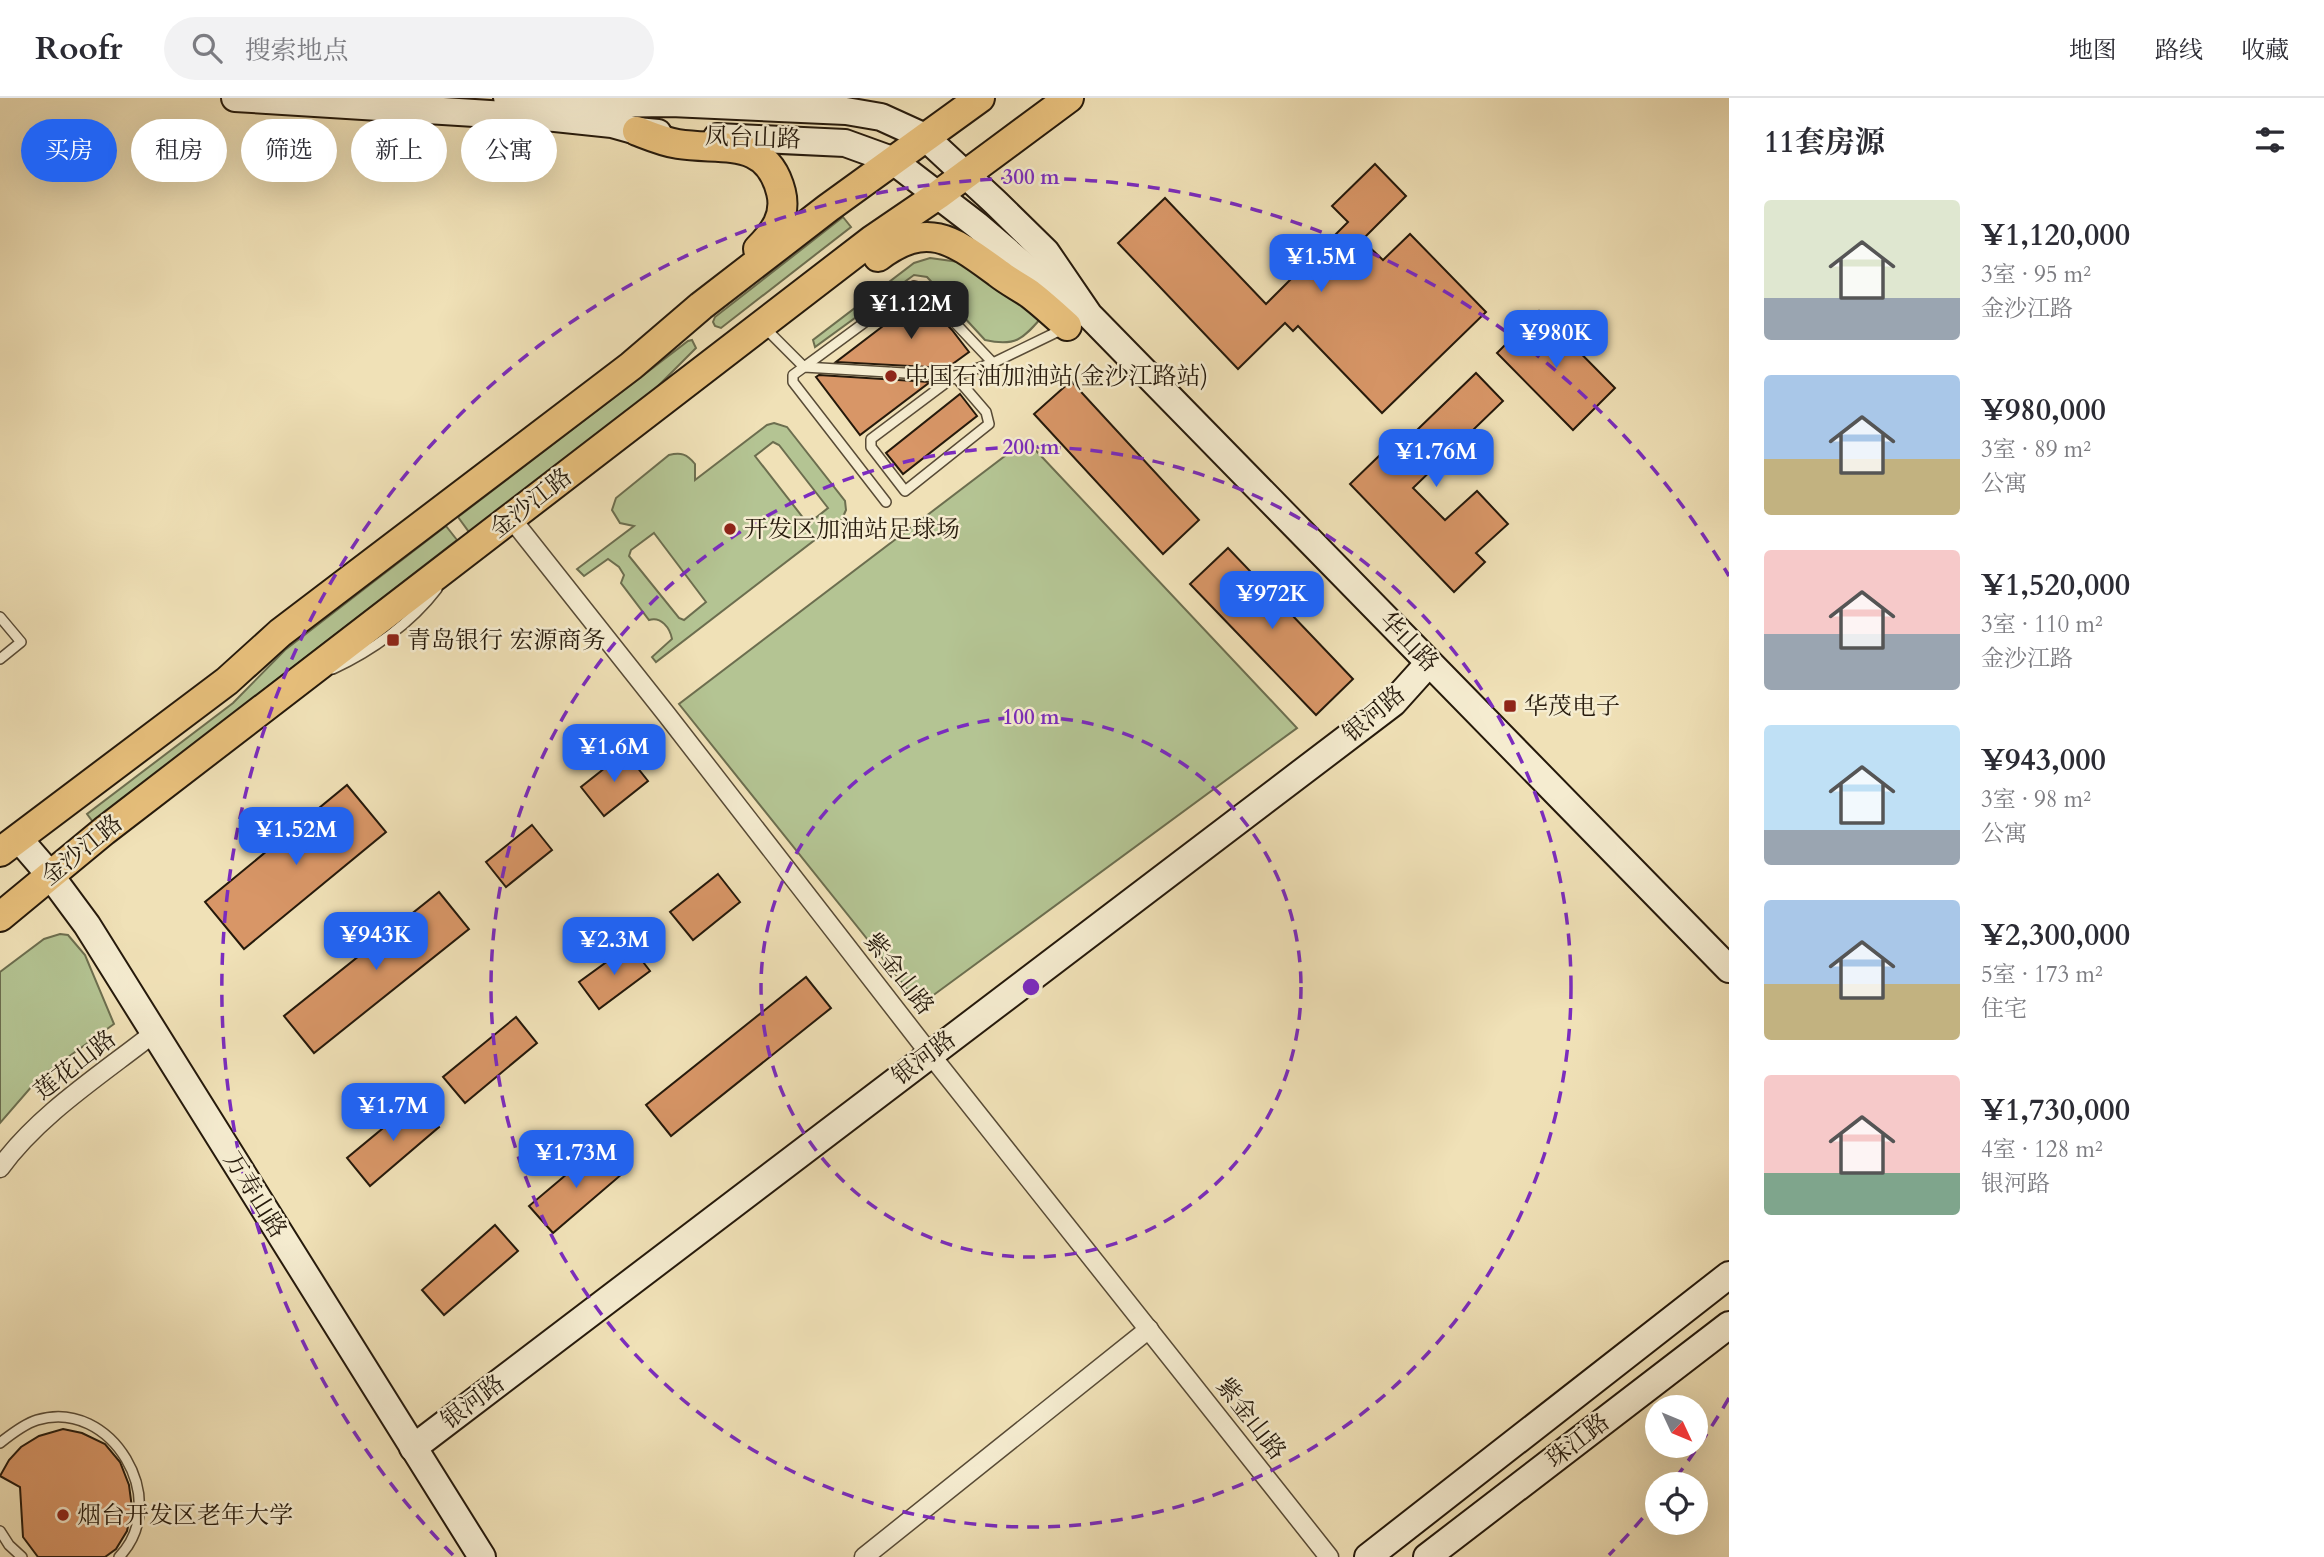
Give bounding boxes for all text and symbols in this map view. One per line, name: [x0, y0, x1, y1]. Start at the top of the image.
search box: [164, 17, 654, 80]
text: Roofr: [35, 26, 122, 71]
icon: search: [188, 29, 226, 67]
text: 搜索地点: [244, 33, 348, 68]
text: 地图: [2069, 34, 2117, 67]
text: 路线: [2155, 34, 2203, 67]
text: 收藏: [2241, 34, 2289, 67]
chip: 买房: [21, 119, 117, 182]
chip: 租房: [131, 119, 227, 182]
chip: 筛选: [241, 119, 337, 182]
chip: 新上: [351, 119, 447, 182]
chip: 公寓: [461, 119, 557, 182]
street label: 凤台山路: [704, 120, 802, 156]
icon: filters: [2251, 121, 2289, 159]
text: 11套房源: [1764, 122, 1885, 163]
text: 300 m: [1002, 163, 1060, 192]
text: ¥1,120,000: [1981, 215, 2130, 256]
icon: home: [1820, 228, 1904, 312]
pin: ¥1.5M: [1272, 234, 1370, 294]
text: ¥1.5M: [1286, 241, 1356, 272]
text: 3室 · 95 m²: [1981, 259, 2091, 290]
pin: ¥1.12M: [854, 282, 968, 341]
text: ¥1.12M: [870, 288, 952, 319]
text: 金沙江路: [1981, 293, 2073, 324]
pin: ¥980K: [1507, 310, 1605, 370]
text: ¥980K: [1520, 317, 1592, 348]
place label: 中国石油加油站(金沙江路站): [905, 360, 1208, 393]
marker: 中国石油加油站(金沙江路站): [883, 368, 899, 384]
text: ¥980,000: [1981, 390, 2106, 431]
icon: home: [1820, 403, 1904, 487]
pin: ¥1.76M: [1379, 430, 1493, 489]
text: 200 m: [1002, 433, 1060, 462]
text: 3室 · 89 m²: [1981, 434, 2091, 465]
text: ¥1.76M: [1395, 436, 1477, 467]
street label: 金沙江路: [483, 460, 579, 546]
text: 公寓: [1981, 468, 2027, 499]
place label: 开发区加油站足球场: [744, 513, 960, 546]
marker: 开发区加油站足球场: [722, 521, 738, 537]
text: ¥1,520,000: [1981, 565, 2130, 606]
pin: ¥972K: [1223, 572, 1321, 631]
text: ¥972K: [1236, 578, 1308, 609]
icon: home: [1820, 578, 1904, 662]
street label: 华山路: [1372, 605, 1446, 679]
text: 3室 · 110 m²: [1981, 609, 2103, 640]
place label: 青岛银行 宏源商务: [407, 624, 605, 657]
marker: 青岛银行 宏源商务: [385, 632, 401, 648]
text: 金沙江路: [1981, 643, 2073, 674]
street label: 银河路: [1336, 678, 1412, 750]
place label: 华茂电子: [1524, 690, 1620, 723]
marker: 华茂电子: [1502, 698, 1518, 714]
text: 100 m: [1002, 703, 1060, 732]
pin: ¥1.6M: [565, 724, 663, 784]
text: ¥1.6M: [579, 731, 649, 762]
text: ¥943,000: [1981, 740, 2106, 781]
icon: home: [1820, 753, 1904, 837]
text: 3室 · 98 m²: [1981, 784, 2091, 815]
street label: 金沙江路: [34, 807, 130, 893]
pin: ¥1.52M: [239, 808, 353, 867]
text: ¥1.52M: [255, 814, 337, 845]
text: 公寓: [1981, 818, 2027, 849]
pin: ¥943K: [327, 912, 425, 972]
text: ¥2,300,000: [1981, 915, 2130, 956]
pin: ¥2.3M: [565, 918, 663, 977]
text: ¥943K: [340, 919, 412, 950]
text: ¥2.3M: [579, 924, 649, 955]
street label: 紫金山路: [856, 926, 942, 1022]
icon: home: [1820, 928, 1904, 1012]
text: 5室 · 173 m²: [1981, 959, 2103, 990]
centre of rings: [1019, 975, 1043, 999]
text: 住宅: [1981, 993, 2027, 1024]
street label: 莲花山路: [27, 1022, 123, 1108]
street label: 银河路: [885, 1023, 963, 1093]
pin: ¥1.7M: [344, 1084, 442, 1143]
text: ¥1.7M: [358, 1090, 428, 1121]
text: ¥1,730,000: [1981, 1090, 2130, 1131]
icon: home: [1820, 1103, 1904, 1187]
pin: ¥1.73M: [519, 1130, 633, 1190]
text: 4室 · 128 m²: [1981, 1134, 2103, 1165]
text: ¥1.73M: [535, 1137, 617, 1168]
street label: 万寿山路: [216, 1146, 294, 1244]
text: 银河路: [1981, 1168, 2050, 1199]
street label: 银河路: [434, 1367, 512, 1437]
street label: 紫金山路: [1208, 1371, 1294, 1467]
north arrow: [1645, 1395, 1708, 1458]
map controls: [1645, 1395, 1708, 1535]
street label: 珠江路: [1539, 1406, 1617, 1476]
button: locate: [1645, 1472, 1708, 1535]
place label: 烟台开发区老年大学: [77, 1499, 293, 1532]
marker: 烟台开发区老年大学: [55, 1507, 71, 1523]

